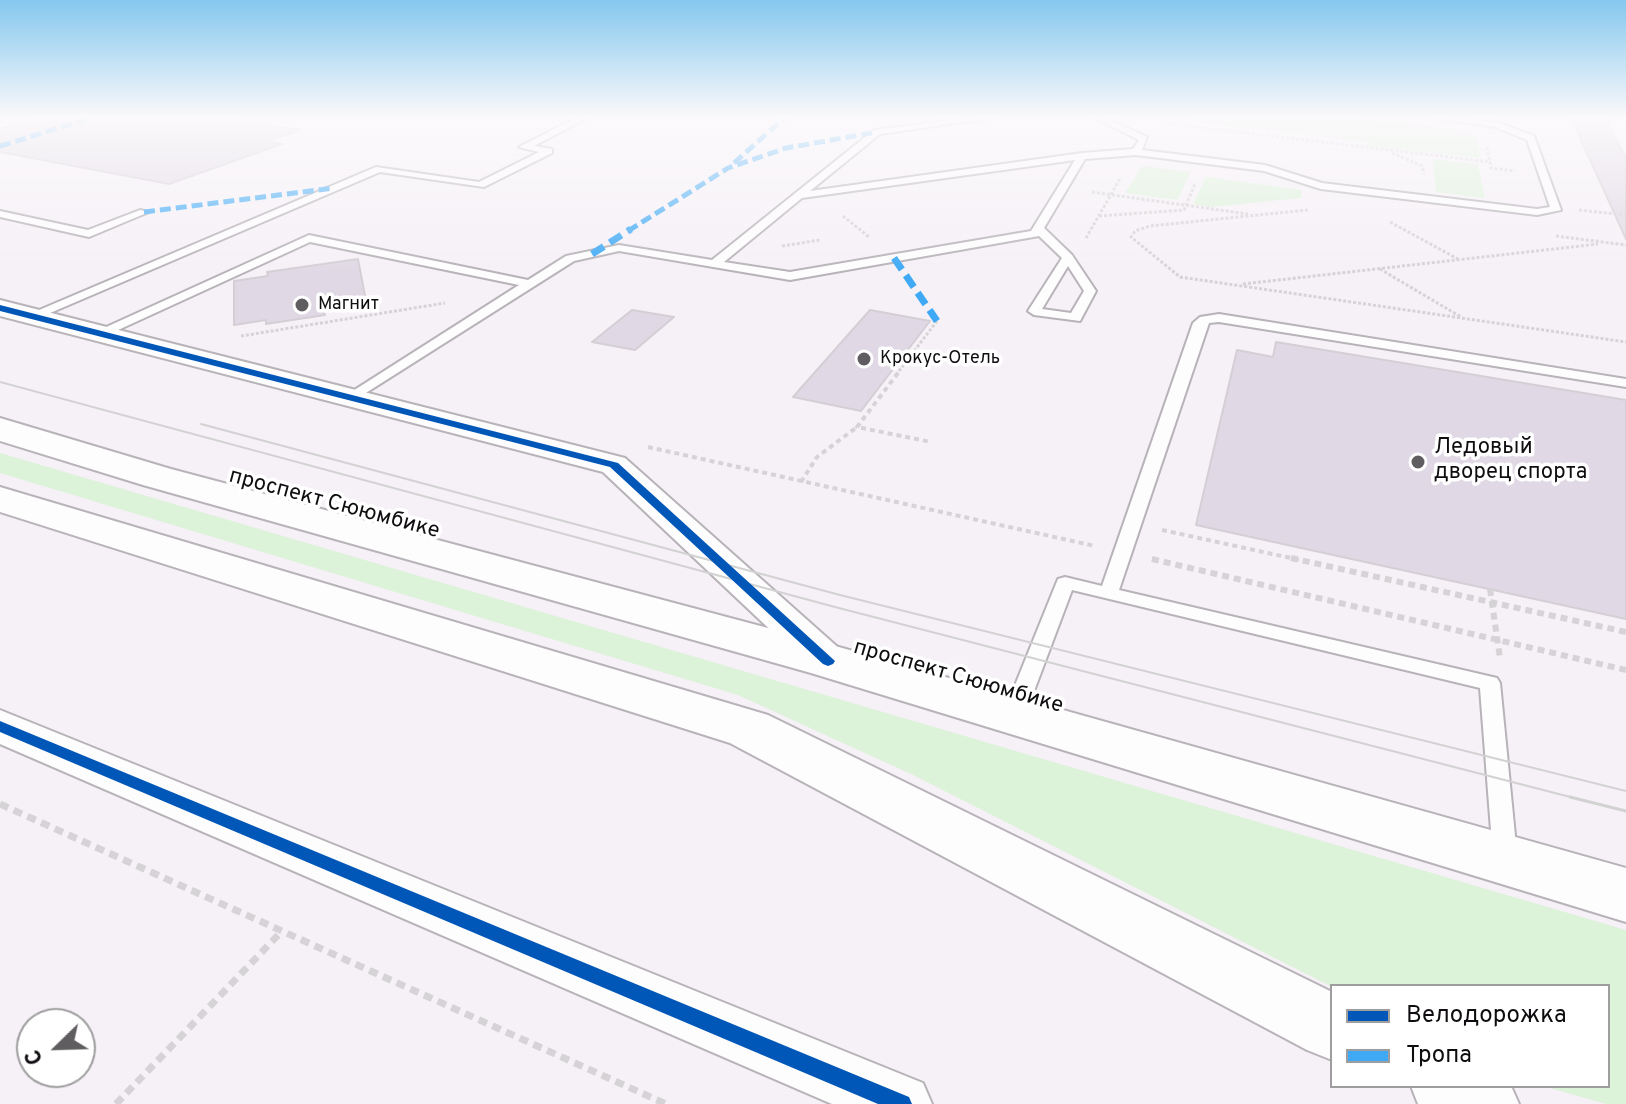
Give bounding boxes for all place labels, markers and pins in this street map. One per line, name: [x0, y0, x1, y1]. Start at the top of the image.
place label: Магнит: [318, 294, 379, 316]
marker: Магнит: [293, 296, 311, 314]
place label: Крокус-Отель: [880, 348, 1000, 370]
marker: Крокус-Отель: [855, 350, 873, 368]
place label: Ледовый дворец спорта: [1434, 436, 1587, 488]
marker: Ледовый дворец спорта: [1409, 453, 1427, 471]

